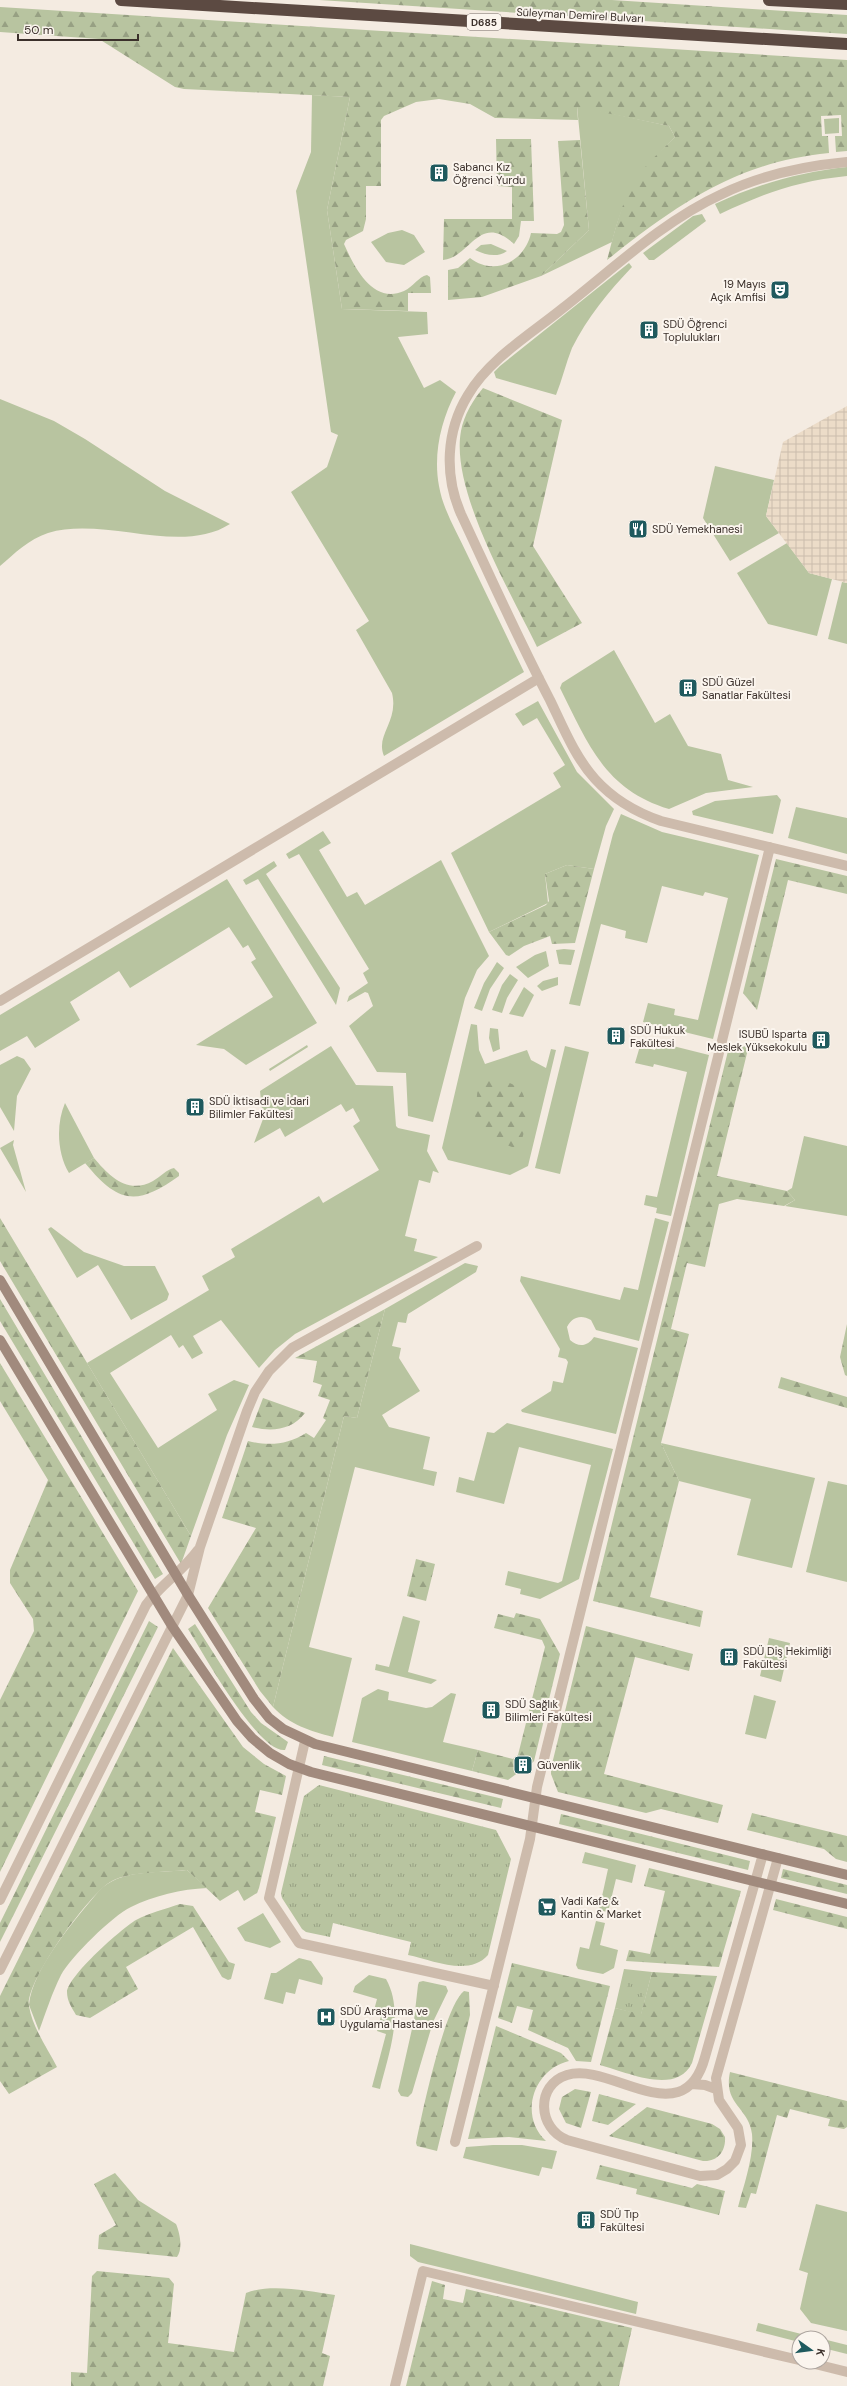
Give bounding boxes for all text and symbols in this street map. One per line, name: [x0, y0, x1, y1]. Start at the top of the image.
street label: Süleyman Demirel Bulvarı: [516, 5, 644, 25]
road number: D685: [467, 14, 501, 30]
scale bar: [18, 16, 138, 42]
text: 50 m: [24, 22, 53, 38]
place label: Sabancı Kız Öğrenci Yurdu: [453, 160, 525, 187]
building icon: Sabancı Kız Öğrenci Yurdu: [428, 162, 450, 184]
place label: 19 Mayıs Açık Amfisi: [710, 277, 766, 304]
theatre icon: 19 Mayıs Açık Amfisi: [769, 279, 791, 301]
place label: SDÜ Öğrenci Toplulukları: [663, 317, 727, 344]
building icon: SDÜ Öğrenci Toplulukları: [638, 319, 660, 341]
restaurant icon: SDÜ Yemekhanesi: [627, 518, 649, 540]
place label: SDÜ Yemekhanesi: [652, 522, 742, 536]
place label: SDÜ Güzel Sanatlar Fakültesi: [702, 675, 791, 702]
building icon: SDÜ Güzel Sanatlar Fakültesi: [677, 677, 699, 699]
place label: SDÜ Hukuk Fakültesi: [630, 1023, 686, 1050]
building icon: SDÜ Hukuk Fakültesi: [605, 1025, 627, 1047]
place label: ISUBÜ Isparta Meslek Yüksekokulu: [707, 1027, 807, 1054]
building icon: ISUBÜ Isparta Meslek Yüksekokulu: [810, 1029, 832, 1051]
place label: SDÜ İktisadi ve İdari Bilimler Fakültesi: [209, 1094, 309, 1121]
building icon: SDÜ İktisadi ve İdari Bilimler Fakültesi: [184, 1096, 206, 1118]
place label: SDÜ Diş Hekimliği Fakültesi: [743, 1644, 831, 1671]
building icon: SDÜ Diş Hekimliği Fakültesi: [718, 1646, 740, 1668]
place label: SDÜ Sağlık Bilimleri Fakültesi: [505, 1697, 592, 1724]
building icon: SDÜ Sağlık Bilimleri Fakültesi: [480, 1699, 502, 1721]
building icon: Güvenlik: [512, 1754, 534, 1776]
place label: Güvenlik: [537, 1758, 581, 1772]
place label: Vadi Kafe & Kantin & Market: [561, 1894, 642, 1921]
supermarket icon: Vadi Kafe & Kantin & Market: [536, 1896, 558, 1918]
place label: SDÜ Araştırma ve Uygulama Hastanesi: [340, 2004, 442, 2031]
hospital icon: SDÜ Araştırma ve Uygulama Hastanesi: [315, 2006, 337, 2028]
place label: SDÜ Tıp Fakültesi: [600, 2207, 644, 2234]
building icon: SDÜ Tıp Fakültesi: [575, 2209, 597, 2231]
north arrow: [791, 2330, 831, 2370]
text: K: [813, 2347, 828, 2358]

